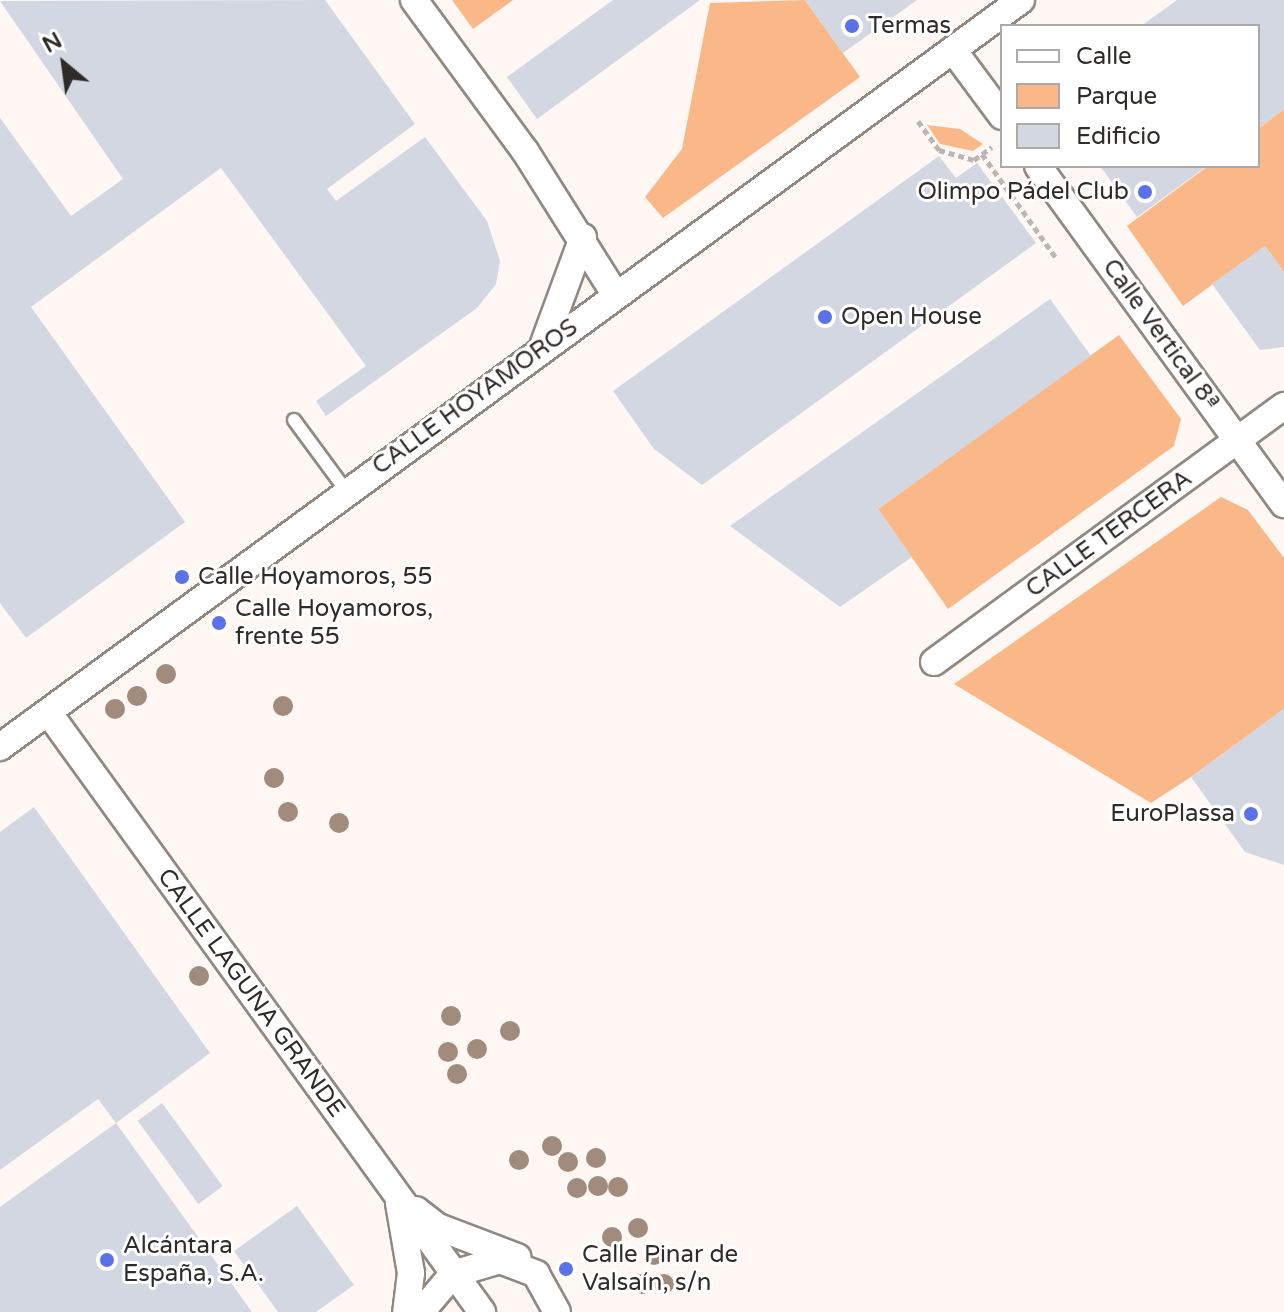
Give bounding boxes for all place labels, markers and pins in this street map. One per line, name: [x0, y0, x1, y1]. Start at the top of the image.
place label: Termas: [868, 12, 951, 40]
marker: Termas: [843, 17, 861, 35]
place label: Olimpo Pádel Club: [917, 178, 1129, 206]
marker: Olimpo Pádel Club: [1136, 183, 1154, 201]
place label: Open House: [841, 303, 982, 331]
marker: Open House: [816, 308, 834, 326]
place label: Calle Hoyamoros, 55: [198, 563, 433, 591]
marker: Calle Hoyamoros, 55: [173, 568, 191, 586]
place label: Calle Hoyamoros, frente 55: [235, 595, 433, 651]
marker: Calle Hoyamoros, frente 55: [210, 614, 228, 632]
place label: EuroPlassa: [1110, 800, 1235, 828]
marker: EuroPlassa: [1242, 805, 1260, 823]
place label: Alcántara España, S.A.: [123, 1232, 264, 1288]
place label: Calle Pinar de Valsaín, s/n: [582, 1241, 738, 1297]
marker: Alcántara España, S.A.: [98, 1251, 116, 1269]
marker: Calle Pinar de Valsaín, s/n: [557, 1260, 575, 1278]

